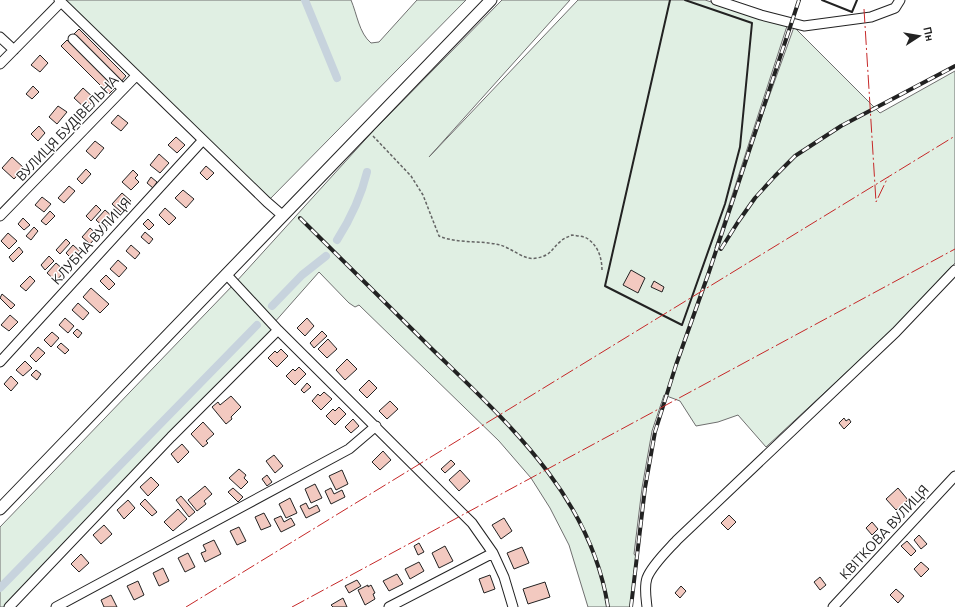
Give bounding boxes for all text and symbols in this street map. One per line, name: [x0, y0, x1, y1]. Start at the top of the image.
north arrow: [899, 16, 939, 56]
text: Пн: [921, 26, 936, 42]
street label: ВУЛИЦЯ БУДІВЕЛЬНА: [13, 72, 121, 184]
street label: КЛУБНА ВУЛИЦЯ: [48, 194, 134, 288]
street label: КВІТКОВА ВУЛИЦЯ: [836, 482, 932, 582]

